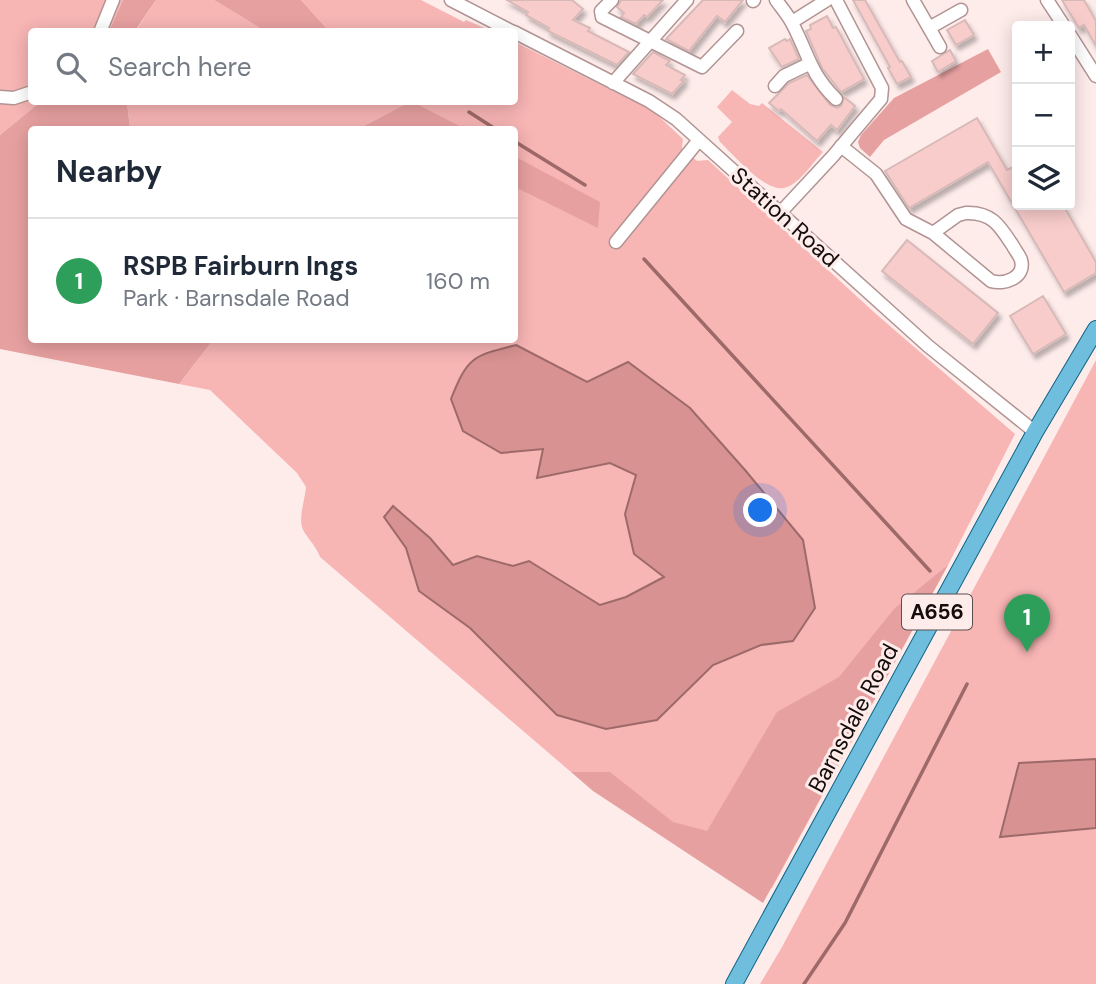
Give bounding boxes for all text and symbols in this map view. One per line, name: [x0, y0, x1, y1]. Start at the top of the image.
map controls: [1012, 21, 1075, 210]
button: +: [1012, 21, 1075, 84]
search box: [28, 28, 518, 105]
icon: search: [52, 48, 90, 86]
text: Search here: [108, 50, 251, 84]
button: −: [1012, 84, 1075, 147]
button: layers: [1012, 147, 1075, 210]
text: Nearby: [56, 152, 162, 191]
street label: Station Road: [725, 160, 845, 274]
text: RSPB Fairburn Ings: [123, 249, 358, 283]
text: 1: [75, 266, 83, 296]
text: 160 m: [426, 266, 490, 296]
text: Park · Barnsdale Road: [123, 283, 350, 313]
your location: [743, 493, 777, 527]
road number: A656: [902, 594, 972, 630]
pin: 1: [1004, 594, 1050, 652]
street label: Barnsdale Road: [801, 638, 905, 798]

